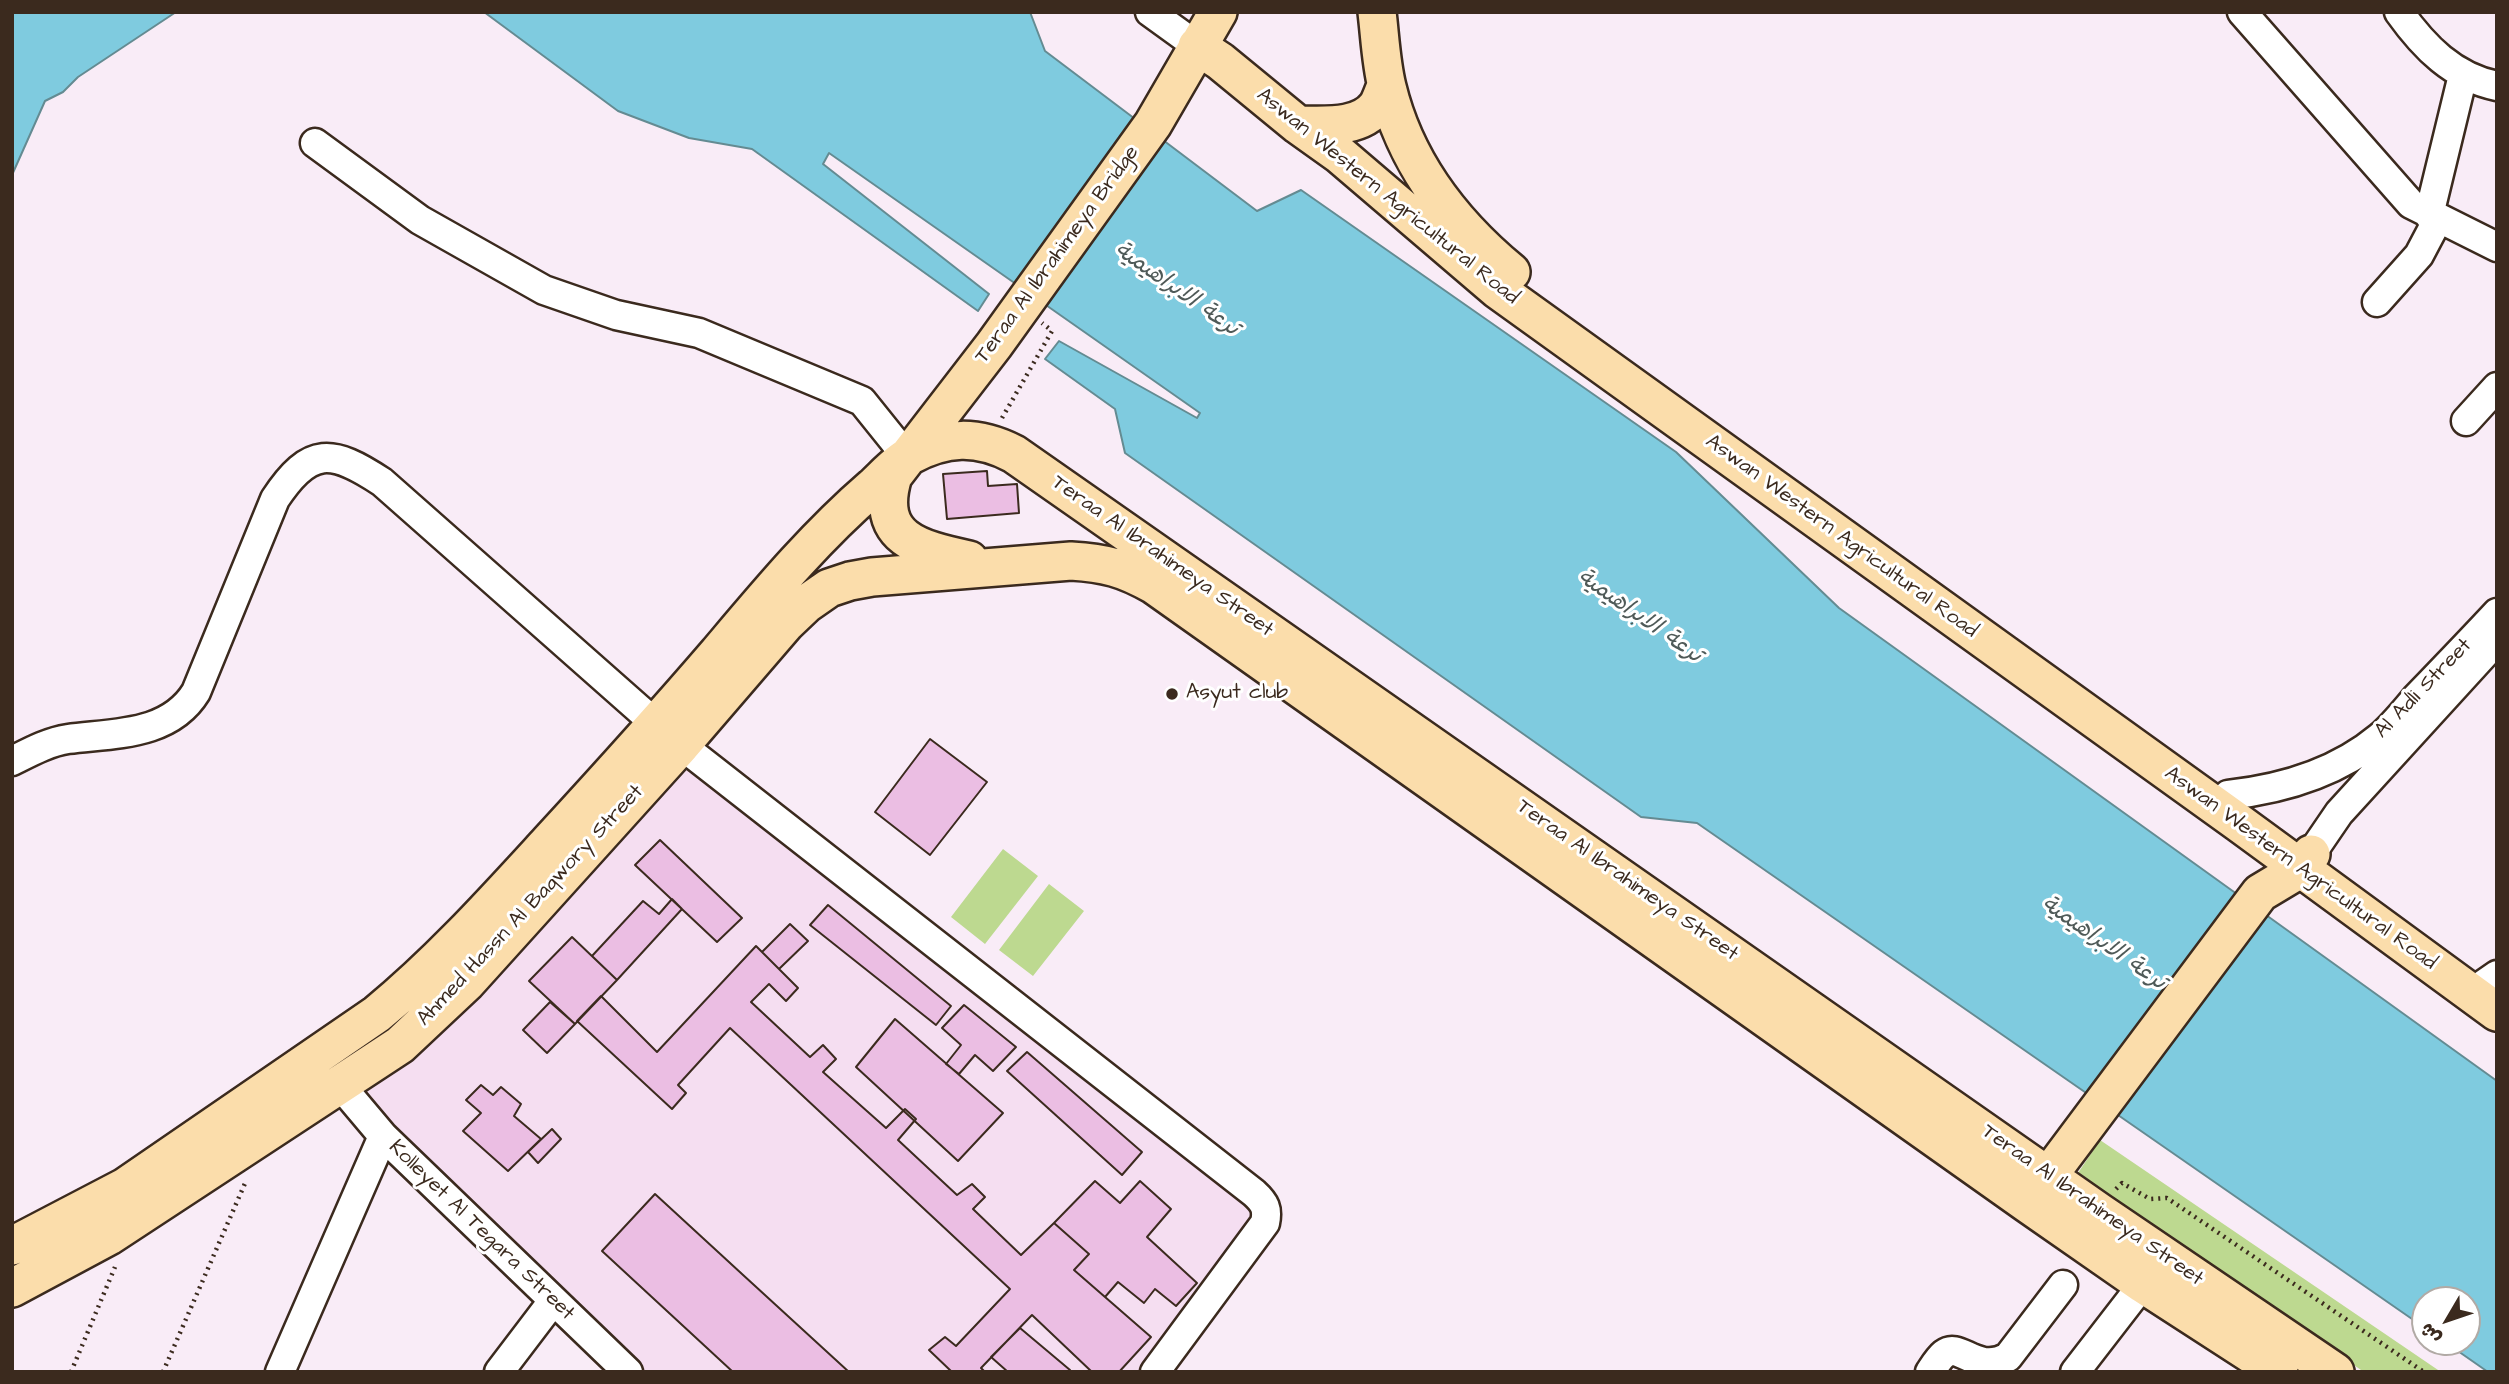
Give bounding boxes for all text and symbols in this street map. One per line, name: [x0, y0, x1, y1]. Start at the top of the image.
street label: Aswan Western Agricultural Road: [1251, 83, 1523, 311]
street label: Teraa Al Ibrahimeya Bridge: [971, 141, 1145, 369]
water label: ترعة الابراهيمية: [1108, 237, 1244, 343]
street label: Aswan Western Agricultural Road: [1700, 430, 1982, 644]
street label: Teraa Al Ibrahimeya Street: [1046, 471, 1278, 643]
water label: ترعة الابراهيمية: [1571, 564, 1707, 670]
street label: Al Adli Street: [2370, 634, 2478, 744]
place label: Asyut club: [1186, 681, 1288, 707]
marker: Asyut club: [1164, 686, 1180, 702]
street label: Aswan Western Agricultural Road: [2159, 762, 2441, 976]
street label: Ahmed Hassn Al Baqwory Street: [412, 780, 650, 1032]
street label: Teraa Al Ibrahimeya Street: [1511, 795, 1743, 967]
water label: ترعة الابراهيمية: [2035, 891, 2171, 997]
street label: Teraa Al Ibrahimeya Street: [1976, 1120, 2208, 1292]
street label: Kolleyet Al Tegara Street: [383, 1135, 579, 1327]
north arrow: [2411, 1286, 2481, 1356]
text: ش: [2414, 1317, 2448, 1350]

